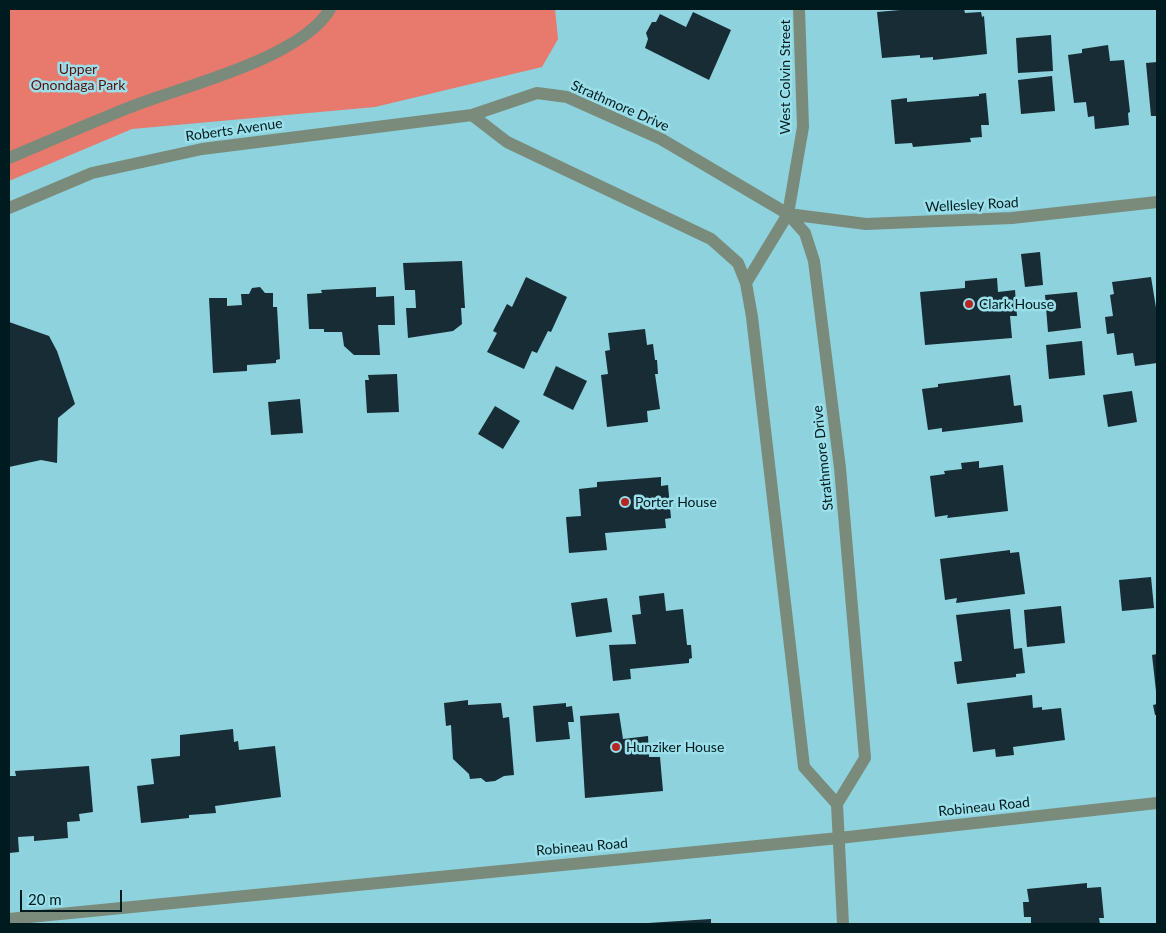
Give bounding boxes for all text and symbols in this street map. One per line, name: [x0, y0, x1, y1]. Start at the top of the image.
street label: West Colvin Street: [777, 19, 793, 135]
park label: Upper Onondaga Park: [31, 61, 125, 94]
street label: Strathmore Drive: [568, 77, 672, 135]
street label: Roberts Avenue: [185, 115, 283, 145]
street label: Wellesley Road: [925, 194, 1019, 216]
place label: Clark House: [979, 296, 1054, 312]
marker: Clark House: [963, 298, 975, 310]
street label: Strathmore Drive: [809, 405, 837, 511]
place label: Porter House: [635, 494, 717, 510]
marker: Porter House: [619, 496, 631, 508]
place label: Hunziker House: [626, 739, 724, 755]
marker: Hunziker House: [610, 741, 622, 753]
street label: Robineau Road: [937, 794, 1031, 820]
street label: Robineau Road: [535, 835, 629, 859]
scale bar: [22, 880, 125, 912]
text: 20 m: [28, 890, 62, 908]

